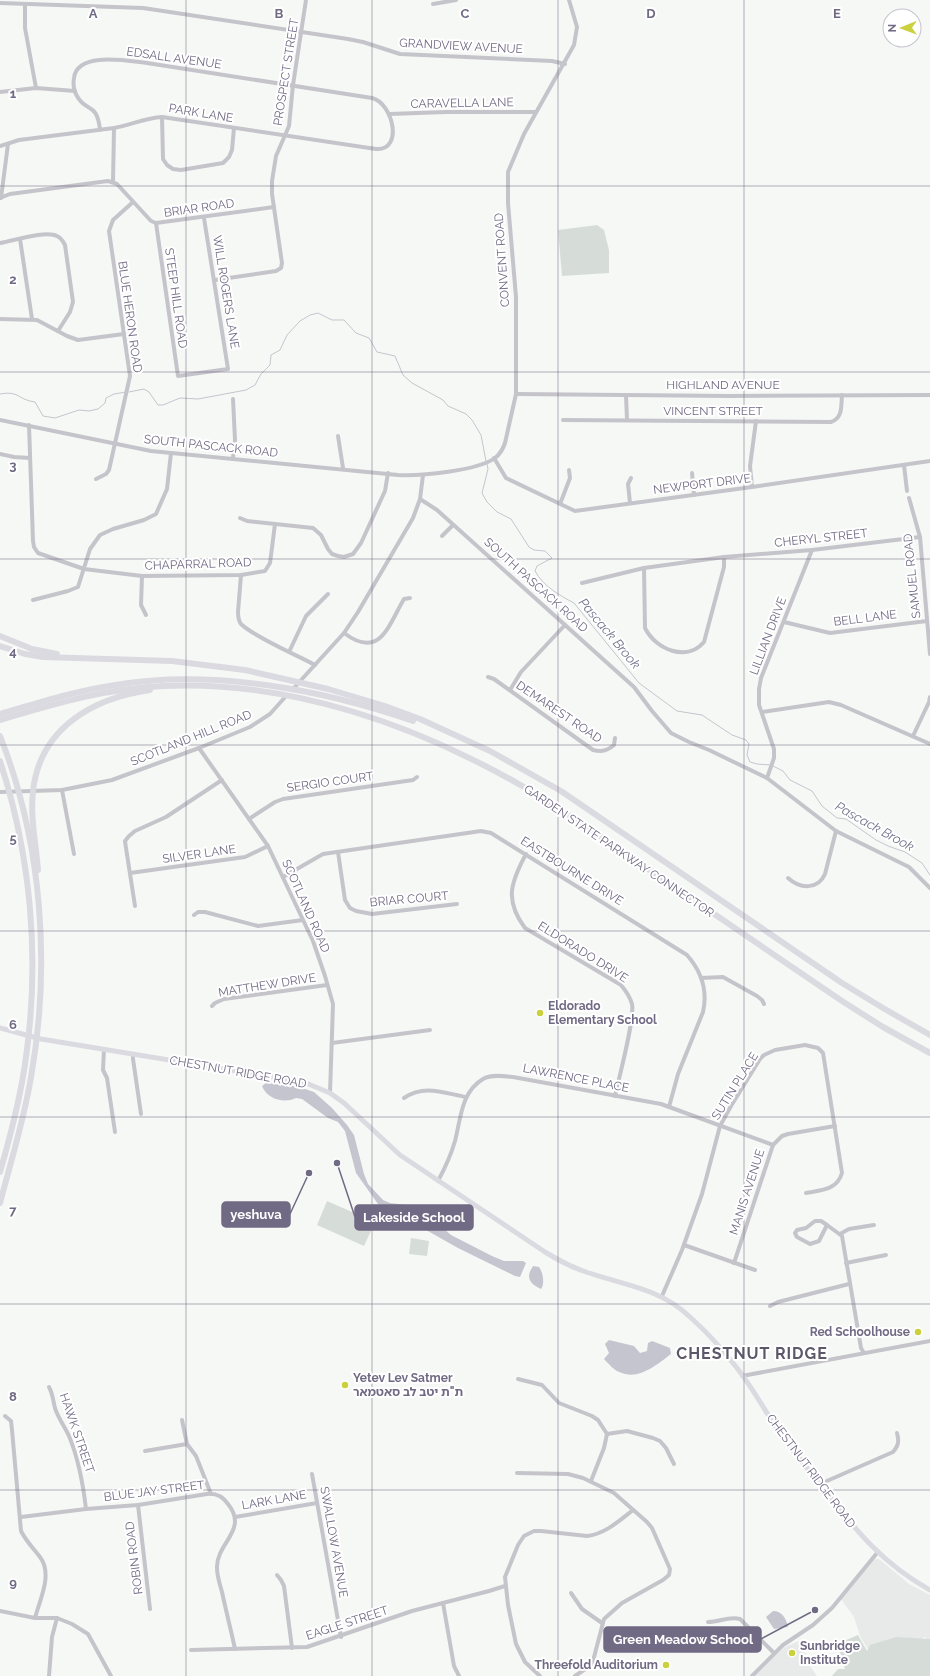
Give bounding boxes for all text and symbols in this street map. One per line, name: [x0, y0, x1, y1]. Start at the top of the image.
text: A: [89, 6, 98, 21]
text: B: [275, 6, 284, 21]
text: C: [461, 6, 470, 21]
text: D: [646, 6, 656, 21]
text: E: [833, 6, 841, 21]
north arrow: [882, 8, 922, 48]
street label: PROSPECT STREET: [271, 17, 302, 127]
text: N: [886, 24, 899, 32]
street label: GRANDVIEW AVENUE: [399, 36, 523, 56]
street label: EDSALL AVENUE: [126, 44, 222, 72]
text: 1: [10, 86, 17, 101]
street label: CARAVELLA LANE: [410, 95, 514, 111]
street label: PARK LANE: [168, 101, 234, 125]
street label: BRIAR ROAD: [163, 196, 236, 220]
street label: CONVENT ROAD: [492, 212, 512, 308]
street label: WILL ROGERS LANE: [210, 234, 242, 350]
street label: STEEP HILL ROAD: [162, 247, 190, 349]
street label: BLUE HERON ROAD: [115, 260, 145, 374]
text: 2: [9, 272, 17, 287]
street label: HIGHLAND AVENUE: [666, 378, 780, 392]
street label: VINCENT STREET: [663, 404, 763, 418]
street label: SOUTH PASCACK ROAD: [143, 432, 279, 460]
text: 3: [9, 458, 17, 473]
street label: NEWPORT DRIVE: [652, 471, 752, 497]
street label: CHERYL STREET: [774, 526, 869, 550]
street label: SAMUEL ROAD: [901, 533, 923, 619]
street label: SOUTH PASCACK ROAD: [481, 535, 591, 636]
street label: CHAPARRAL ROAD: [144, 555, 252, 573]
water label: Pascack Brook: [576, 595, 644, 672]
street label: LILLIAN DRIVE: [747, 595, 789, 677]
street label: BELL LANE: [833, 607, 897, 629]
text: 4: [9, 644, 17, 659]
street label: DEMAREST ROAD: [514, 678, 605, 746]
street label: SCOTLAND HILL ROAD: [128, 707, 254, 769]
street label: SERGIO COURT: [286, 769, 375, 795]
street label: GARDEN STATE PARKWAY CONNECTOR: [521, 782, 717, 920]
water label: Pascack Brook: [833, 799, 917, 854]
text: 5: [9, 831, 17, 846]
street label: EASTBOURNE DRIVE: [518, 834, 626, 908]
street label: SILVER LANE: [161, 842, 237, 866]
street label: SCOTLAND ROAD: [279, 857, 333, 955]
street label: BRIAR COURT: [369, 889, 450, 909]
street label: ELDORADO DRIVE: [535, 919, 631, 985]
street label: MATTHEW DRIVE: [217, 970, 317, 1000]
place label: Eldorado Elementary School: [548, 999, 657, 1027]
marker: Eldorado Elementary School: [535, 1008, 545, 1018]
text: 6: [9, 1017, 17, 1032]
street label: SUTIN PLACE: [709, 1050, 761, 1122]
street label: CHESTNUT RIDGE ROAD: [168, 1053, 308, 1091]
street label: LAWRENCE PLACE: [522, 1061, 630, 1095]
street label: MANIS AVENUE: [727, 1147, 767, 1237]
callout: yeshuva: [222, 1202, 290, 1227]
text: 7: [9, 1203, 17, 1218]
callout: Lakeside School: [355, 1205, 473, 1230]
text: yeshuva: [230, 1207, 282, 1222]
text: Lakeside School: [363, 1210, 466, 1225]
place label: Red Schoolhouse: [810, 1325, 910, 1339]
marker: Red Schoolhouse: [913, 1327, 923, 1337]
district label: CHESTNUT RIDGE: [676, 1344, 828, 1363]
place label: Yetev Lev Satmer ת"ת יטב לב סאטמאר: [353, 1371, 463, 1399]
marker: Yetev Lev Satmer ת"ת יטב לב סאטמאר: [340, 1380, 350, 1390]
text: 8: [9, 1389, 17, 1404]
street label: HAWK STREET: [57, 1391, 97, 1476]
street label: CHESTNUT RIDGE ROAD: [764, 1411, 859, 1531]
street label: BLUE JAY STREET: [103, 1478, 206, 1504]
street label: SWALLOW AVENUE: [317, 1485, 351, 1599]
street label: LARK LANE: [241, 1487, 307, 1513]
street label: ROBIN ROAD: [123, 1520, 145, 1595]
text: 9: [9, 1575, 17, 1590]
street label: EAGLE STREET: [304, 1603, 390, 1643]
callout: Green Meadow School: [604, 1627, 761, 1652]
text: Green Meadow School: [613, 1632, 754, 1647]
place label: Sunbridge Institute: [800, 1639, 860, 1667]
marker: Sunbridge Institute: [787, 1648, 797, 1658]
place label: Threefold Auditorium: [534, 1658, 658, 1672]
marker: Threefold Auditorium: [661, 1660, 671, 1670]

